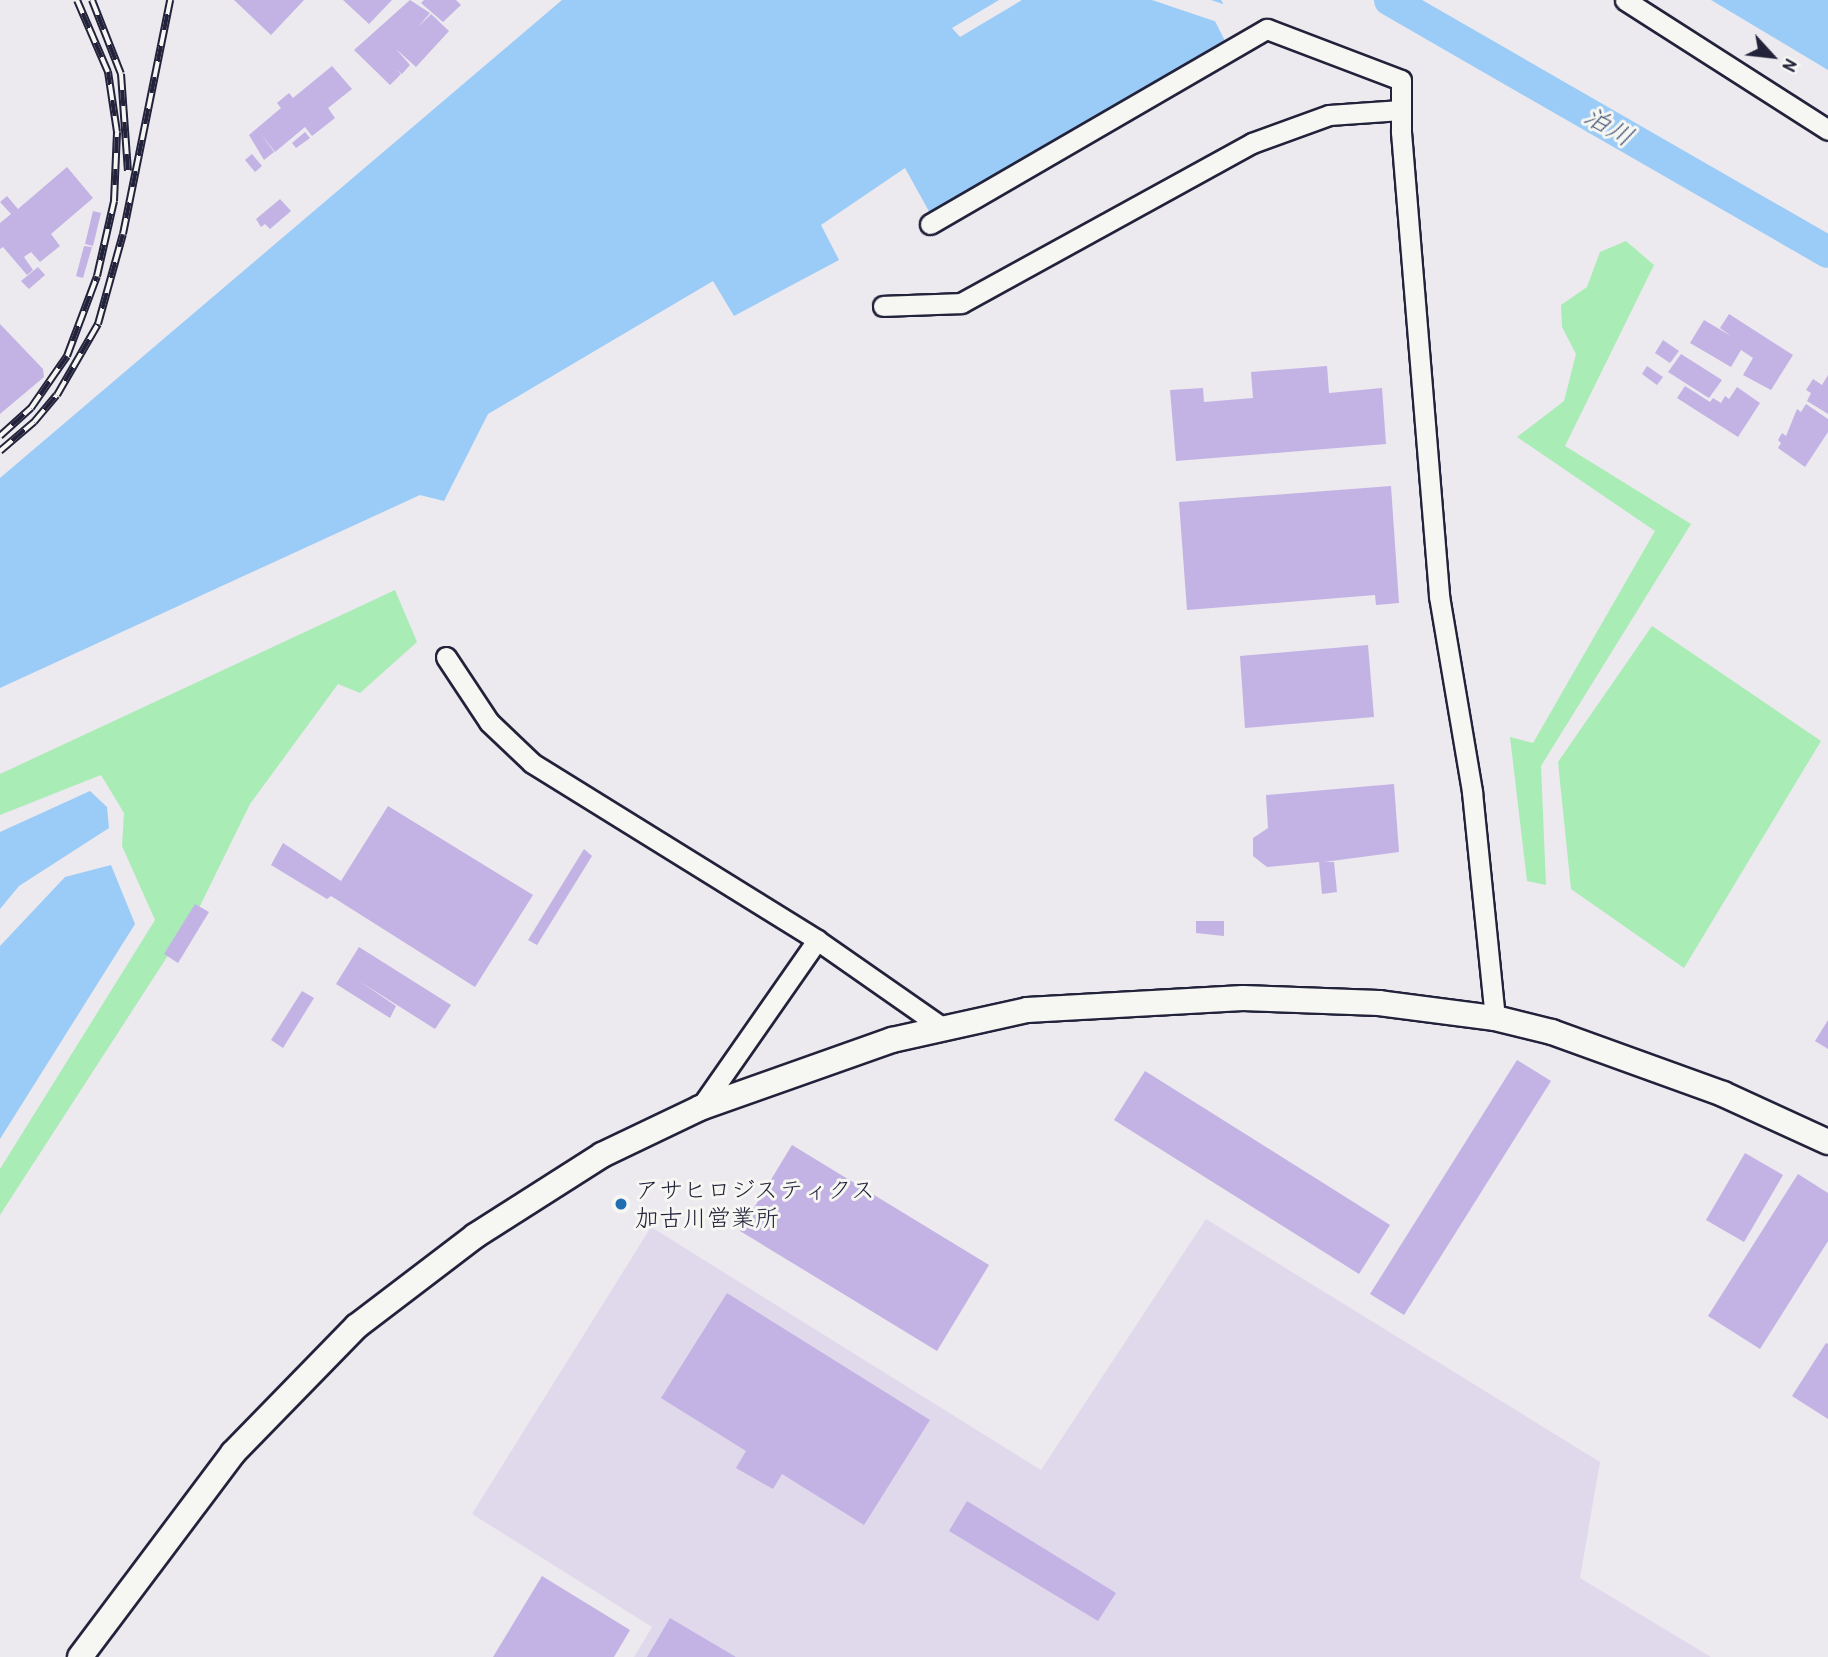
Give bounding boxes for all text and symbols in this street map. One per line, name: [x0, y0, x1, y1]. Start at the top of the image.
north arrow: [1737, 21, 1807, 91]
text: N: [1777, 55, 1805, 76]
water label: 泊川: [1579, 99, 1639, 153]
place label: アサヒロジスティクス 加古川営業所: [635, 1176, 875, 1232]
marker: アサヒロジスティクス 加古川営業所: [613, 1196, 629, 1212]

